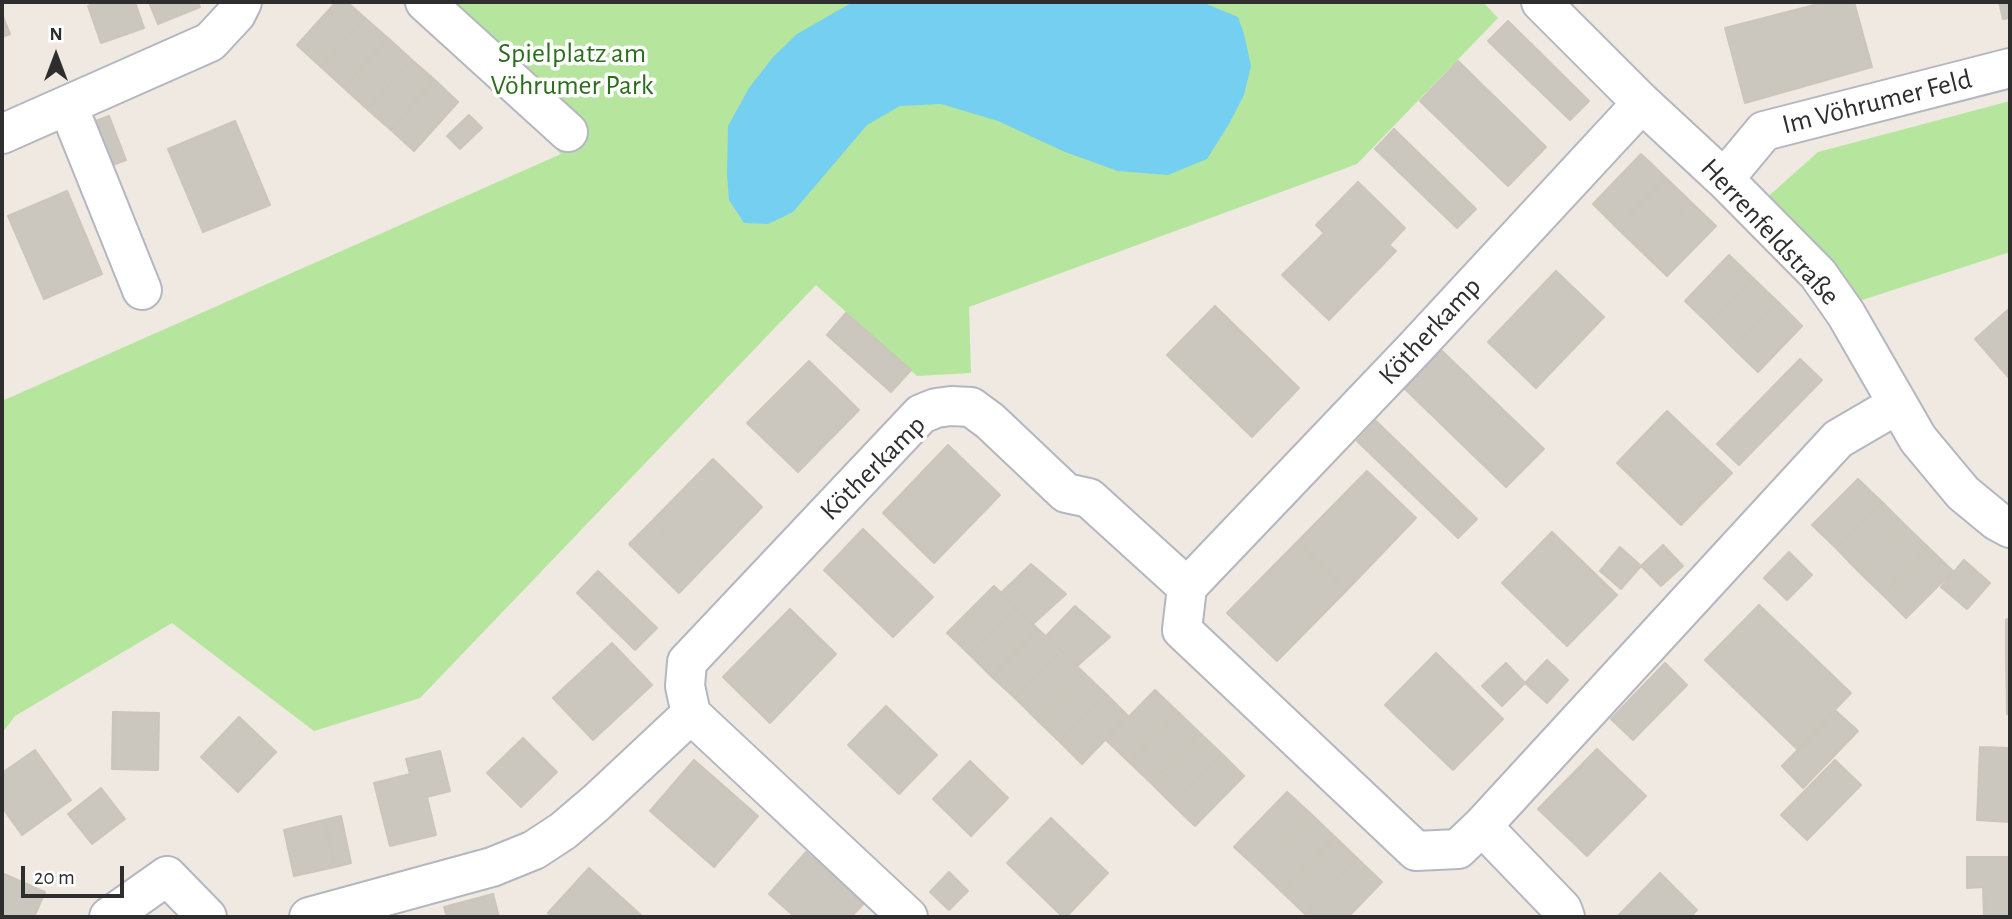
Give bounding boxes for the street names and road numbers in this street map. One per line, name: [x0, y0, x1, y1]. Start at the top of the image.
street label: Im Vöhrumer Feld: [1779, 62, 1975, 142]
street label: Herrenfeldstraße: [1693, 152, 1847, 312]
street label: Kötherkamp: [1372, 270, 1488, 392]
street label: Kötherkamp: [813, 408, 933, 528]

